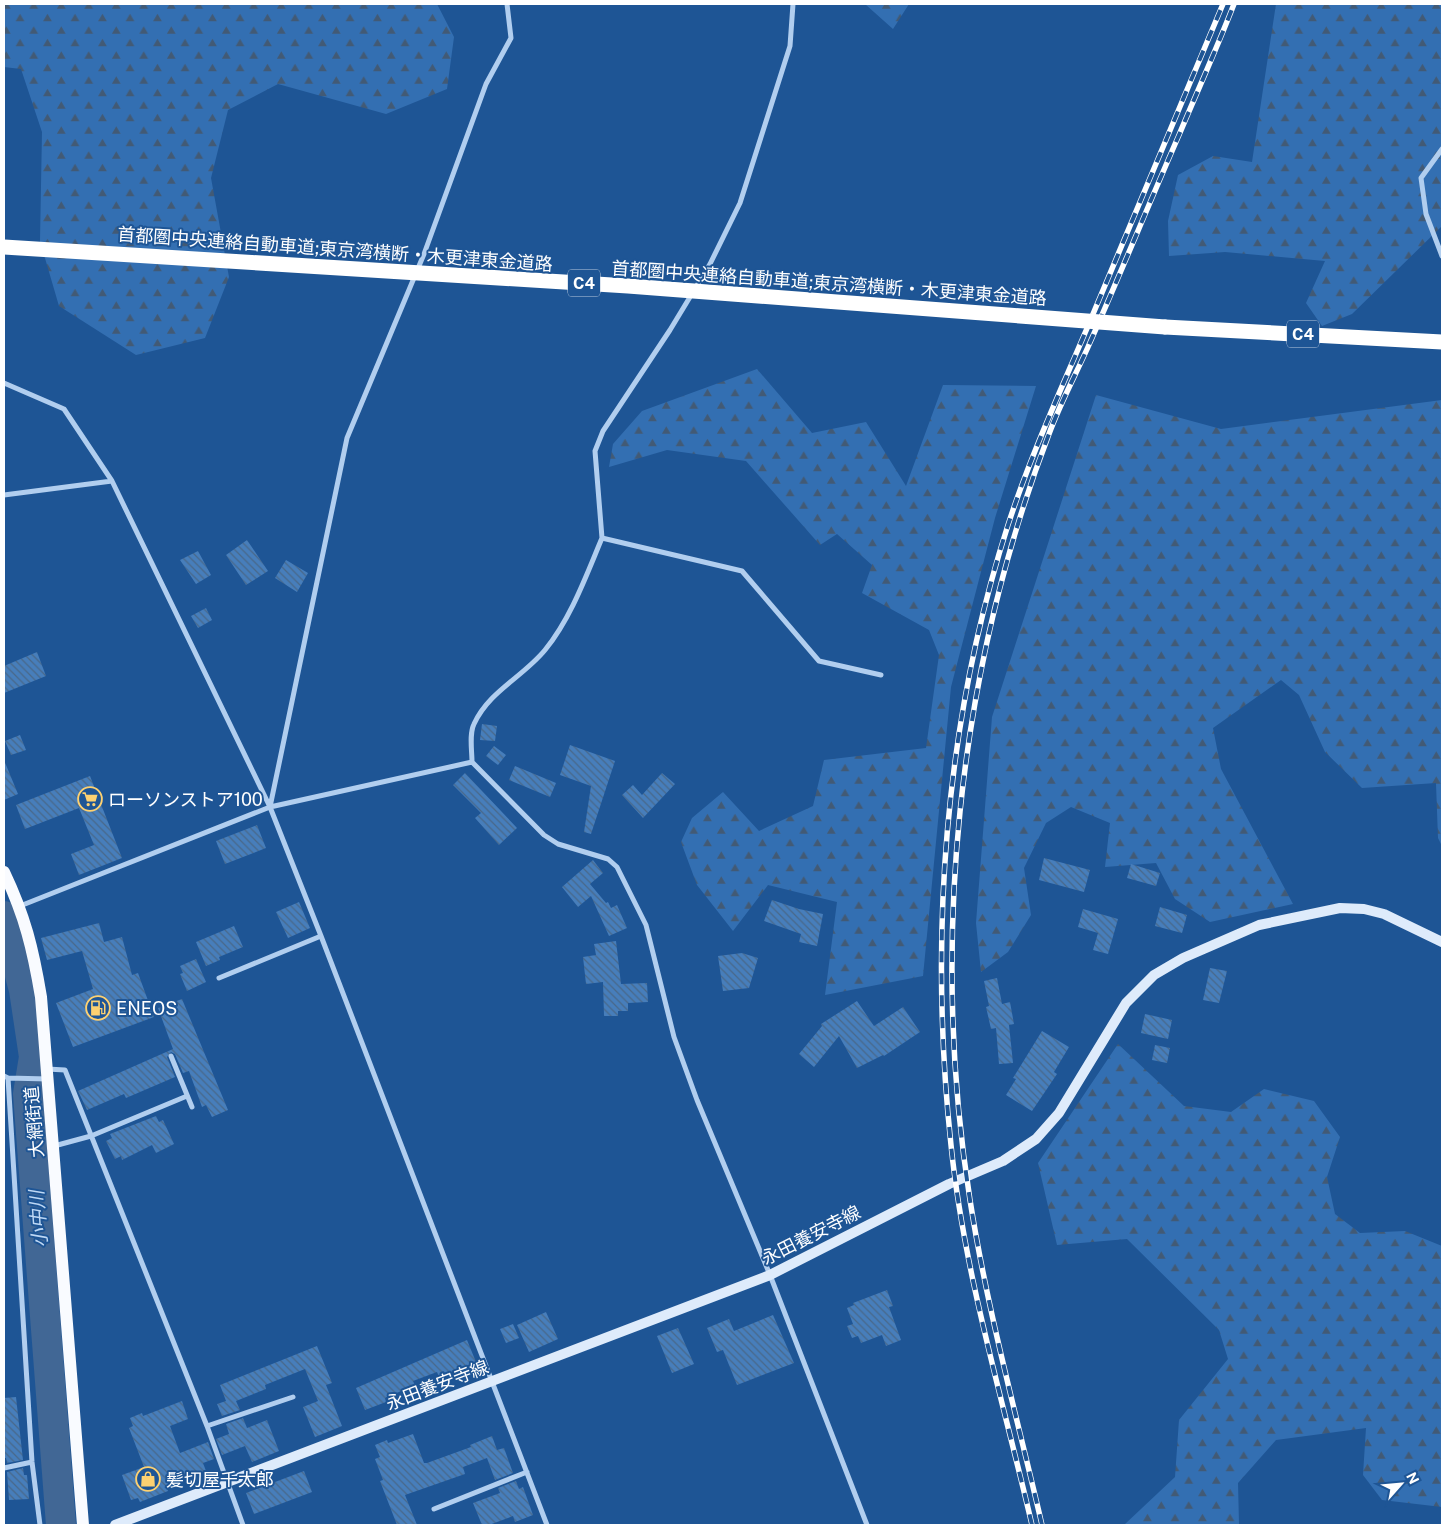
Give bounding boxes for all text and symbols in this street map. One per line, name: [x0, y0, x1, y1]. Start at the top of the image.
street label: 首都圏中央連絡自動車道;東京湾横断・木更津東金道路: [117, 223, 553, 275]
street label: 首都圏中央連絡自動車道;東京湾横断・木更津東金道路: [611, 257, 1047, 309]
road number: C4: [568, 270, 600, 296]
road number: C4: [1287, 320, 1319, 348]
supermarket icon: ローソンストア100: [77, 786, 103, 812]
place label: ローソンストア100: [108, 789, 263, 810]
fuel station icon: ENEOS: [85, 995, 111, 1021]
place label: ENEOS: [116, 998, 177, 1019]
street label: 大網街道: [20, 1085, 48, 1159]
water label: 小中川: [25, 1188, 51, 1248]
street label: 永田養安寺線: [758, 1201, 864, 1269]
street label: 永田養安寺線: [383, 1356, 491, 1414]
north arrow: [1376, 1459, 1426, 1509]
shop icon: 髪切屋千太郎: [135, 1466, 161, 1492]
place label: 髪切屋千太郎: [166, 1469, 274, 1490]
text: N: [1403, 1470, 1422, 1487]

